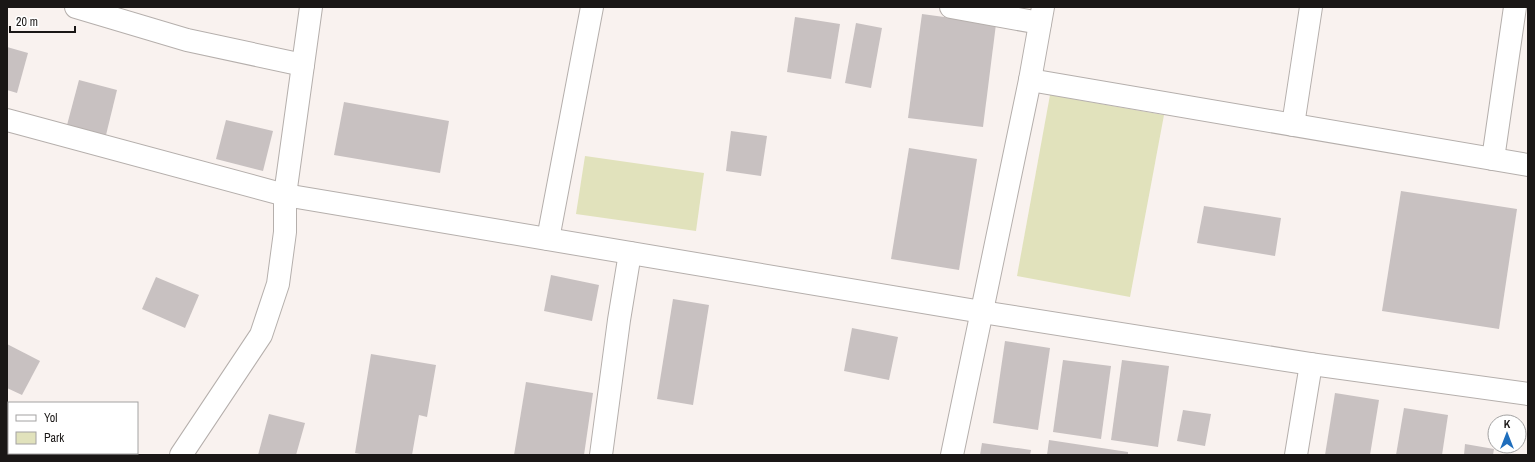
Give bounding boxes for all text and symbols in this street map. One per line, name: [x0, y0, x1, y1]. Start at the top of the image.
scale bar: [10, 8, 75, 34]
text: 20 m: [16, 14, 38, 30]
legend: [8, 402, 138, 454]
text: Yol: [44, 410, 57, 426]
north arrow: [1487, 414, 1527, 454]
text: K: [1504, 417, 1511, 431]
text: Park: [44, 430, 64, 446]

